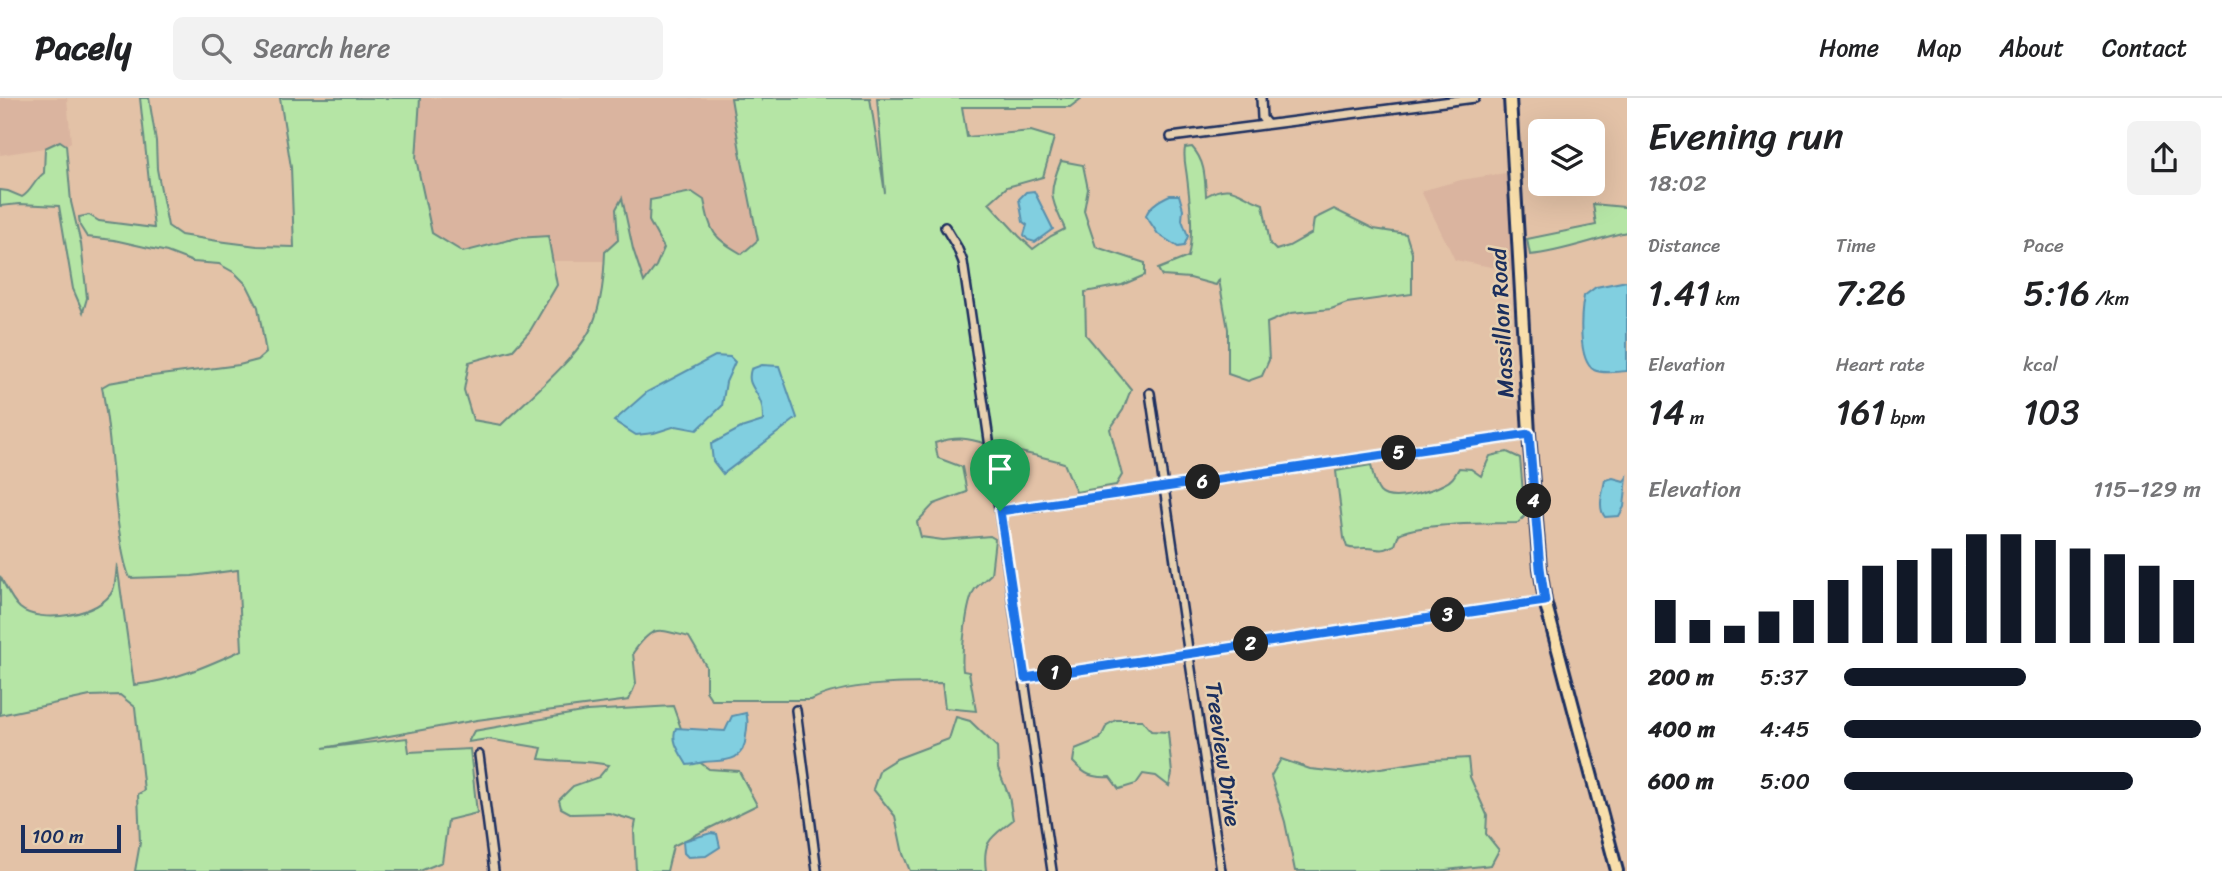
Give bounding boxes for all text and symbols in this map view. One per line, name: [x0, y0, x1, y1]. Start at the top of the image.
search box: [173, 17, 663, 80]
text: Pacely: [35, 19, 131, 77]
text: Search here: [253, 25, 390, 71]
text: Home: [1819, 27, 1879, 69]
text: Map: [1917, 27, 1961, 69]
text: About: [1999, 27, 2064, 69]
text: Contact: [2102, 27, 2187, 69]
icon: search: [197, 29, 235, 67]
text: Evening run: [1648, 103, 1844, 170]
map controls: [1528, 119, 1605, 196]
button: layers: [1528, 119, 1605, 196]
button: share: [2127, 121, 2201, 195]
text: 18:02: [1648, 163, 1707, 204]
text: Distance: [1648, 229, 1720, 262]
text: Time: [1836, 229, 1876, 262]
text: Pace: [2023, 229, 2064, 262]
street label: Massillon Road: [1478, 245, 1526, 399]
text: 1.41: [1648, 262, 1710, 324]
text: 7:26: [1836, 262, 1906, 324]
text: 5:16: [2023, 262, 2090, 324]
text: km: [1710, 282, 1740, 315]
text: /km: [2090, 282, 2129, 315]
text: Elevation: [1648, 348, 1725, 381]
text: Heart rate: [1836, 348, 1925, 381]
text: kcal: [2023, 348, 2058, 381]
text: 14: [1648, 381, 1685, 443]
text: 161: [1836, 381, 1886, 443]
text: 103: [2023, 381, 2080, 443]
text: m: [1685, 401, 1704, 434]
text: bpm: [1886, 401, 1926, 434]
pin: 5: [1382, 436, 1416, 470]
text: 5: [1393, 436, 1404, 469]
pin: [970, 439, 1030, 511]
icon: arrive: [981, 450, 1019, 488]
pin: 6: [1186, 464, 1220, 500]
text: 6: [1197, 465, 1208, 498]
text: Elevation: [1648, 469, 1741, 510]
text: 115–129 m: [2093, 469, 2201, 510]
pin: 4: [1516, 484, 1552, 518]
text: 4: [1528, 484, 1539, 517]
pin: 3: [1430, 598, 1466, 632]
text: 3: [1442, 598, 1453, 631]
pin: 2: [1234, 626, 1268, 662]
text: 2: [1245, 627, 1256, 660]
pin: 1: [1038, 656, 1072, 690]
text: 1: [1050, 656, 1059, 689]
text: 200 m: [1648, 657, 1714, 698]
text: 5:37: [1760, 657, 1807, 698]
street label: Treeview Drive: [1193, 679, 1253, 829]
text: 400 m: [1648, 709, 1715, 750]
text: 4:45: [1760, 709, 1810, 750]
text: 600 m: [1648, 761, 1714, 802]
text: 5:00: [1760, 761, 1810, 802]
text: 100 m: [32, 820, 84, 853]
scale bar: [21, 822, 121, 854]

